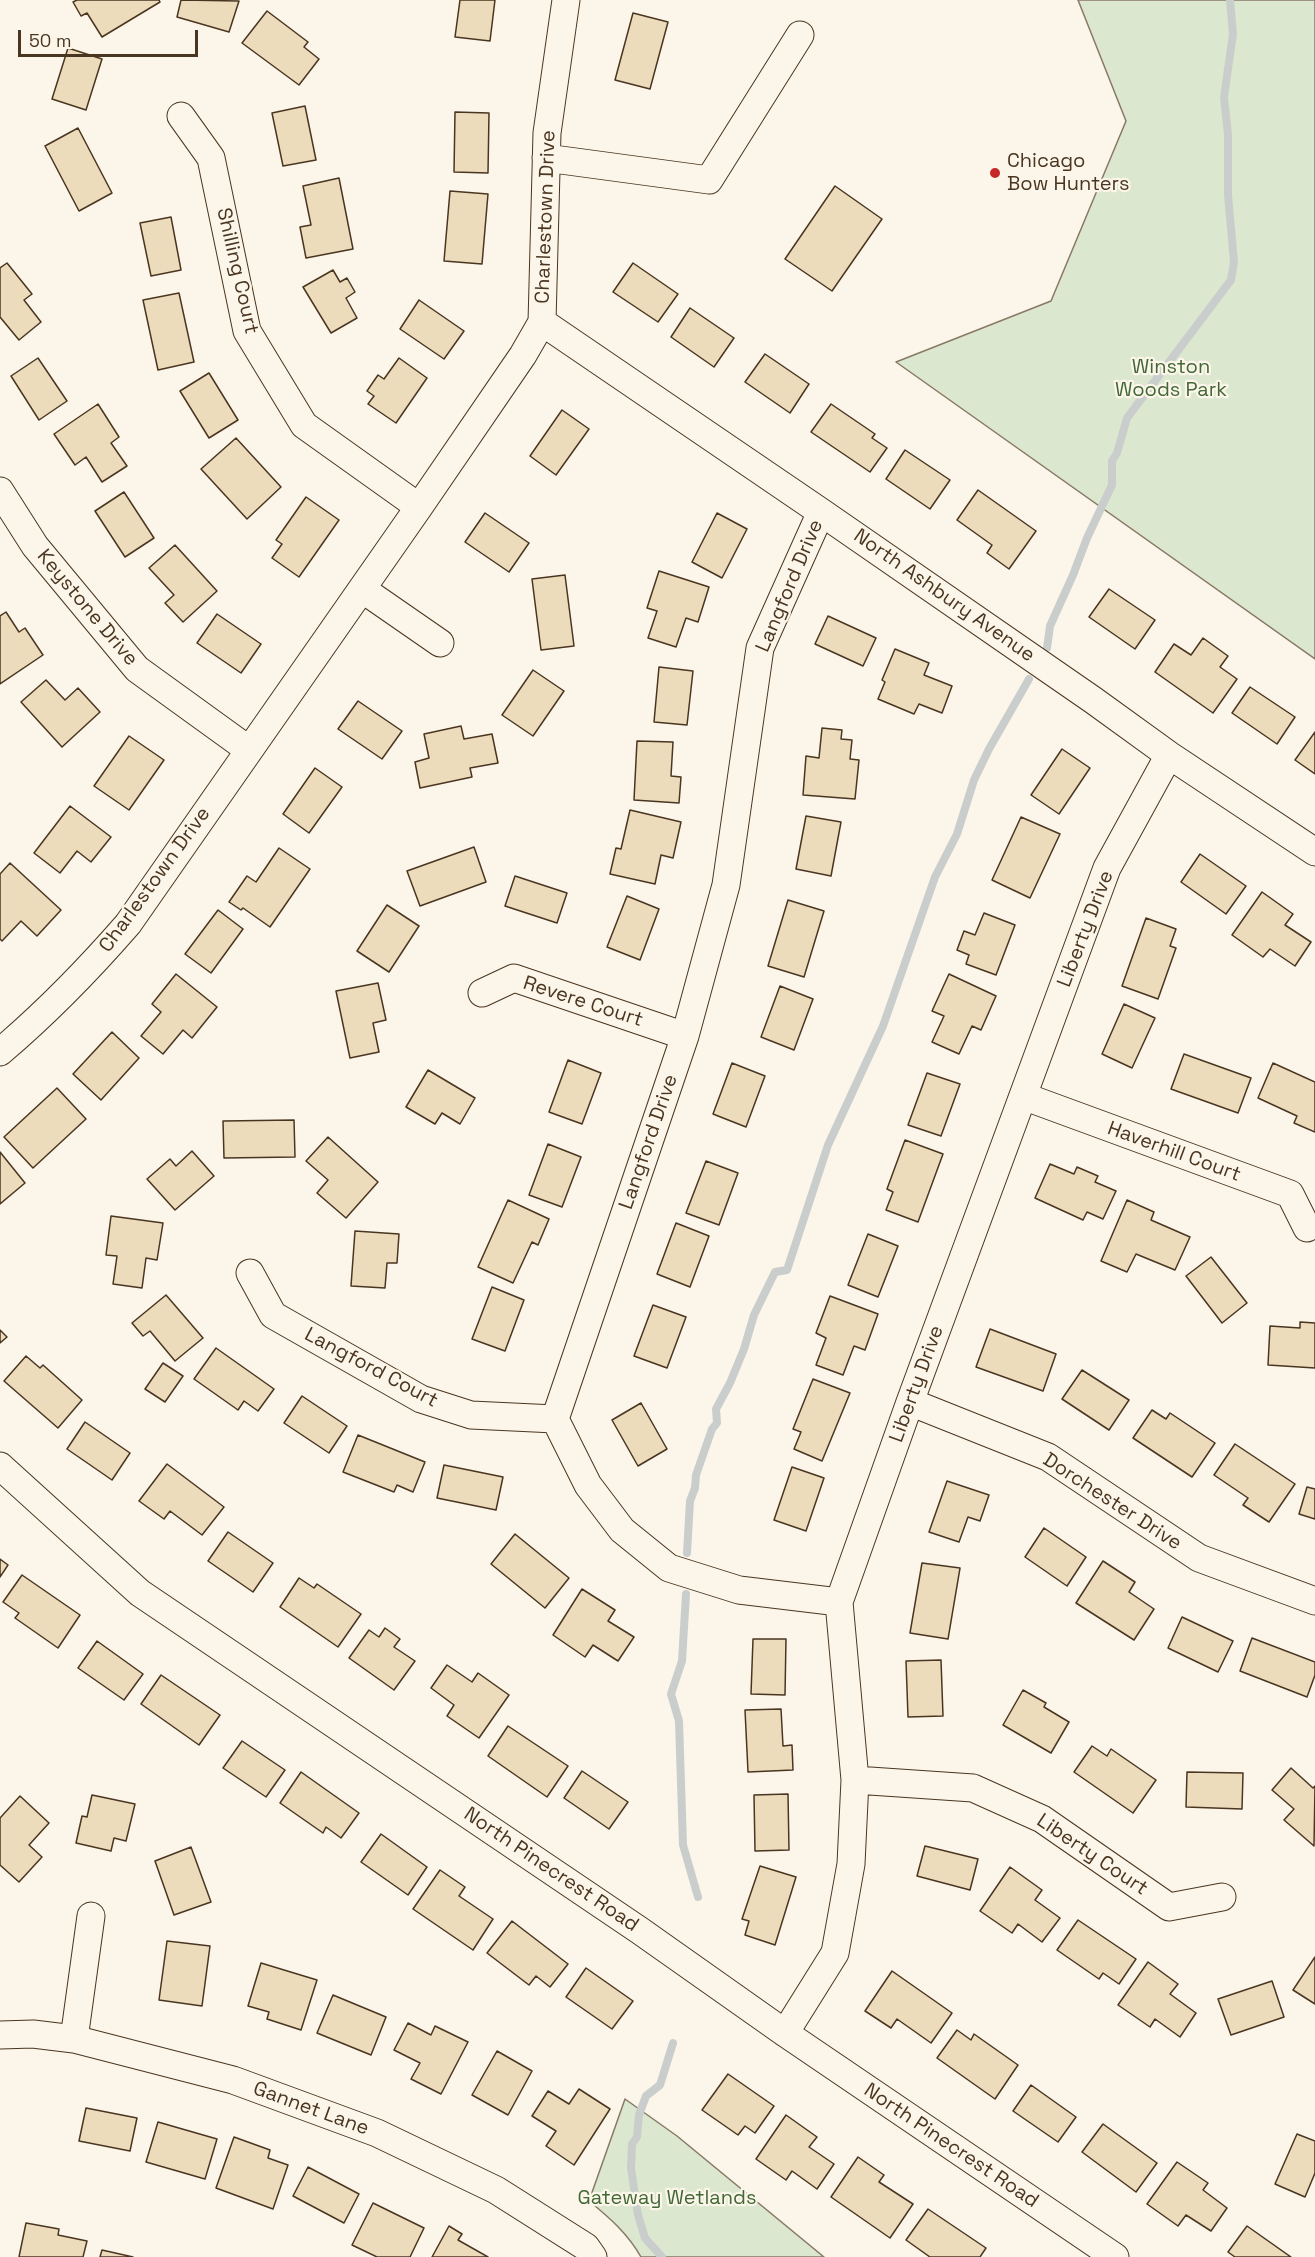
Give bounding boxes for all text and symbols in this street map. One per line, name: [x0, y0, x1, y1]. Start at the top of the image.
scale bar: [21, 18, 201, 56]
text: 50 m: [29, 29, 71, 52]
street label: Charlestown Drive: [531, 130, 561, 304]
place label: Chicago Bow Hunters: [1007, 150, 1129, 197]
marker: Chicago Bow Hunters: [988, 166, 1002, 180]
street label: Shilling Court: [211, 206, 263, 336]
park label: Winston Woods Park: [1115, 356, 1227, 403]
street label: Langford Drive: [751, 516, 829, 656]
street label: North Ashbury Avenue: [849, 524, 1039, 668]
street label: Keystone Drive: [31, 545, 143, 671]
street label: Charlestown Drive: [94, 803, 216, 957]
street label: Liberty Drive: [1053, 867, 1119, 991]
street label: Revere Court: [520, 971, 646, 1033]
street label: Langford Drive: [615, 1071, 683, 1213]
street label: Haverhill Court: [1104, 1117, 1244, 1187]
street label: Liberty Drive: [885, 1322, 949, 1446]
street label: Langford Court: [300, 1323, 442, 1413]
street label: Dorchester Drive: [1038, 1448, 1186, 1556]
street label: North Pinecrest Road: [459, 1803, 643, 1937]
street label: Liberty Court: [1032, 1809, 1152, 1901]
street label: Gannet Lane: [250, 2077, 372, 2141]
street label: North Pinecrest Road: [859, 2079, 1043, 2213]
park label: Gateway Wetlands: [578, 2187, 756, 2211]

